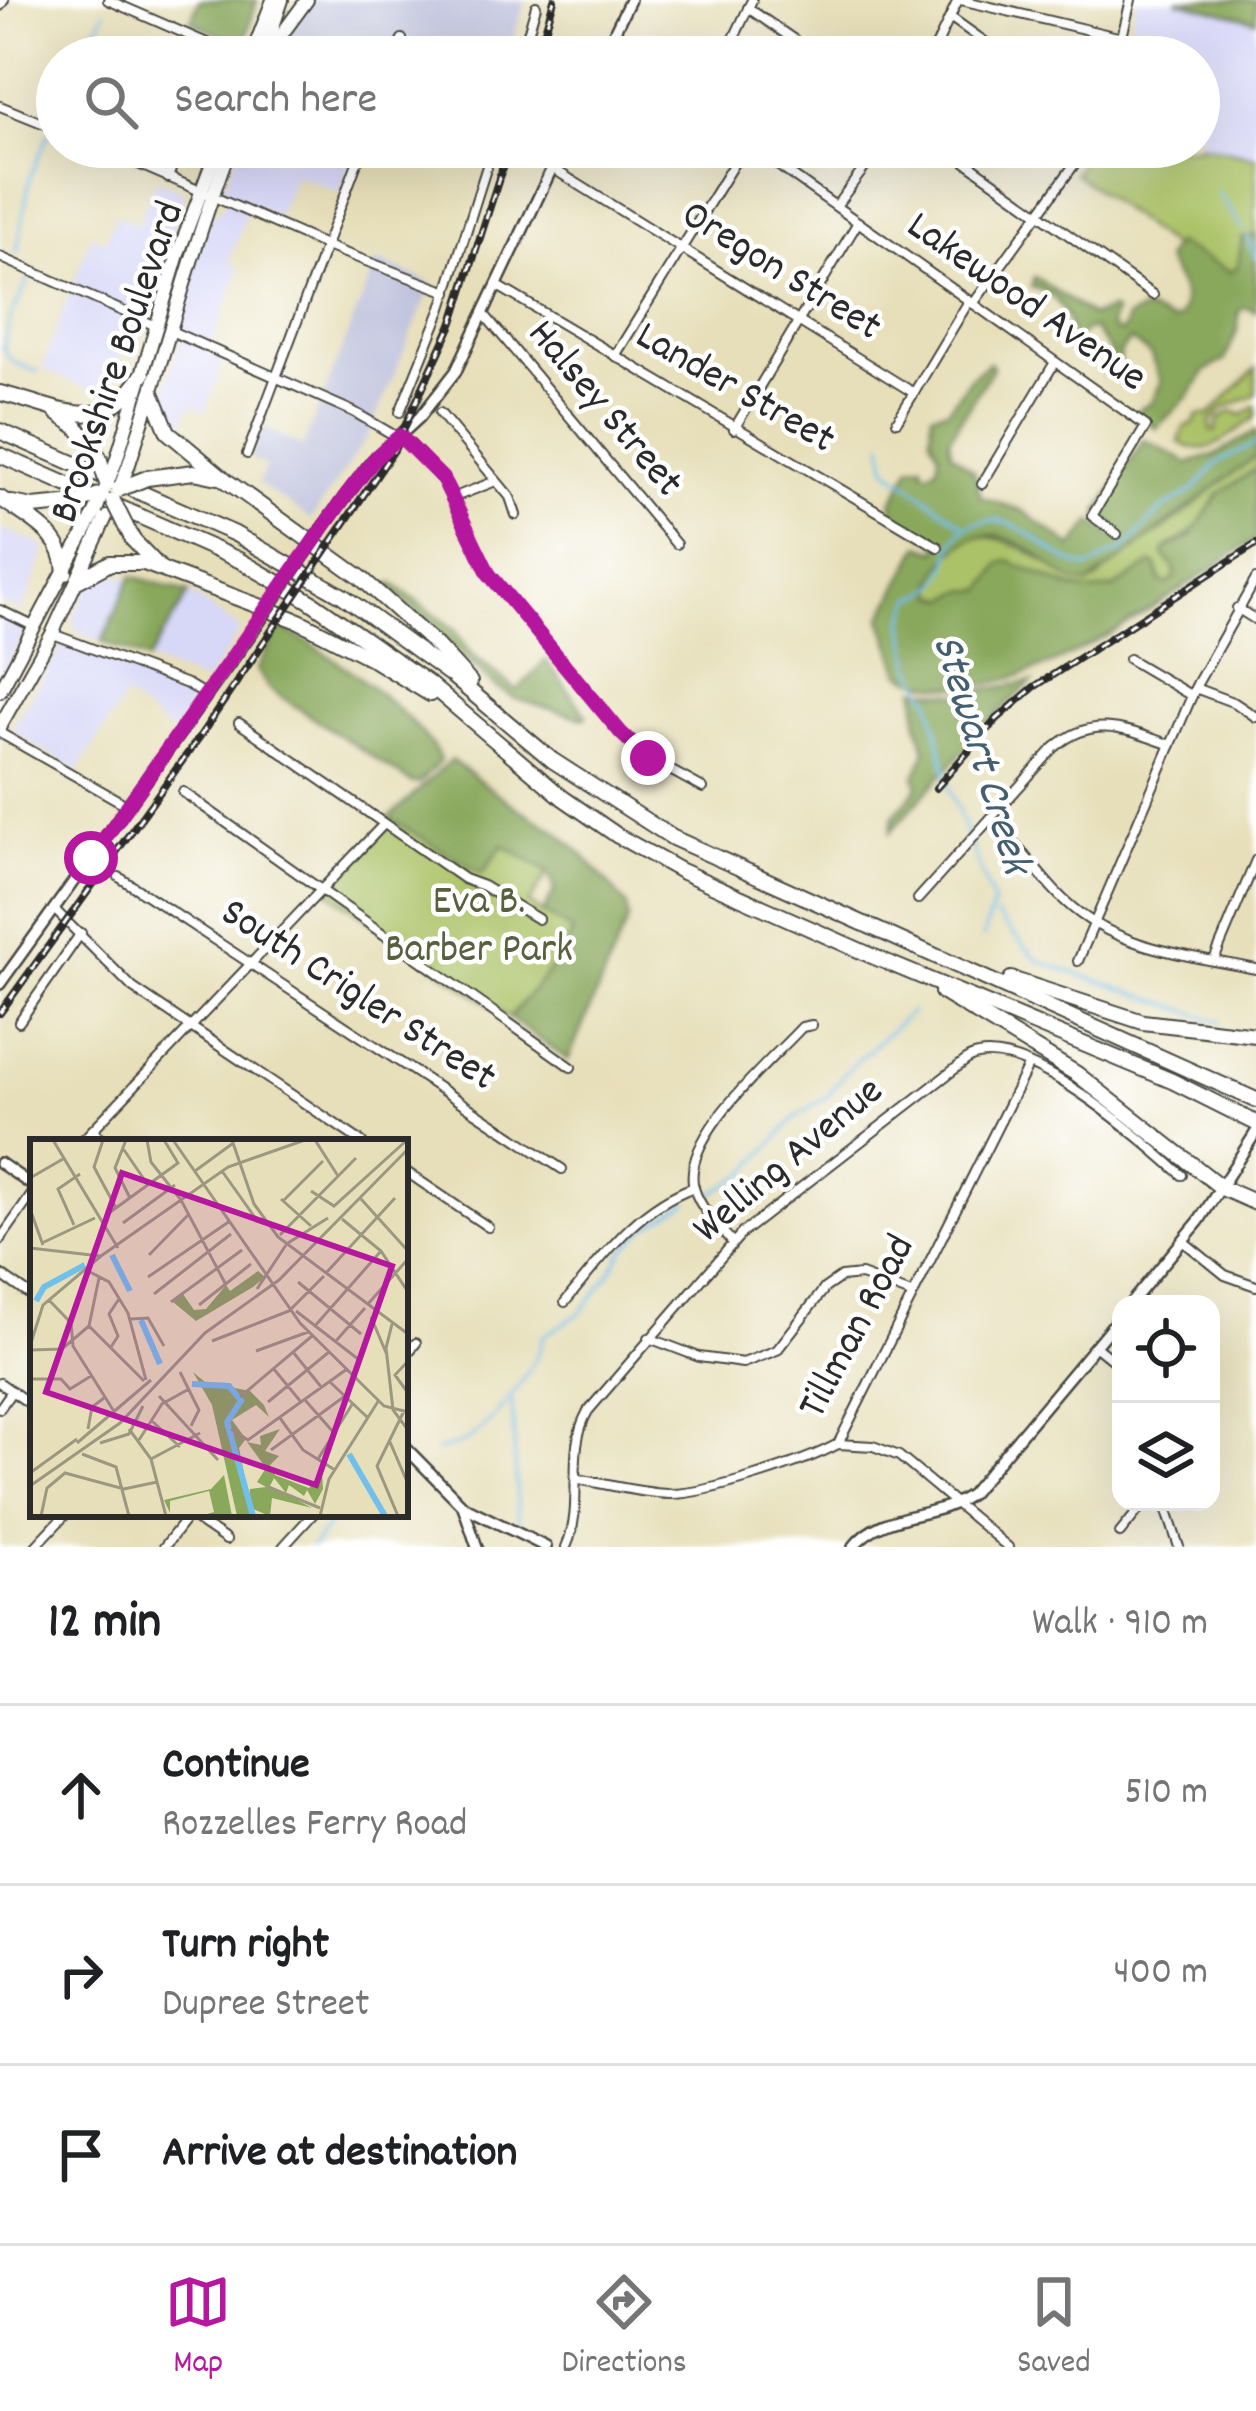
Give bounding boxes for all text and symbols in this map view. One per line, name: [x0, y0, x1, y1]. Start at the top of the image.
search box: [36, 36, 1220, 168]
icon: search: [78, 69, 144, 135]
text: Search here: [174, 70, 377, 134]
street label: Oregon Street: [668, 188, 892, 358]
street label: Brookshire Boulevard: [37, 194, 203, 532]
street label: Lakewood Avenue: [893, 199, 1157, 409]
street label: Halsey Street: [511, 308, 695, 512]
street label: Lander Street: [623, 309, 845, 471]
water label: Stewart Creek: [912, 628, 1047, 886]
route end: [621, 731, 675, 785]
route start: [64, 831, 118, 885]
park label: Eva B. Barber Park: [385, 874, 573, 982]
street label: South Crigler Street: [207, 885, 507, 1109]
street label: Welling Avenue: [682, 1064, 898, 1260]
inset map: [30, 1139, 408, 1517]
street label: Tillman Road: [785, 1225, 933, 1431]
map controls: [1112, 1295, 1220, 1511]
button: locate: [1112, 1295, 1220, 1403]
button: layers: [1112, 1403, 1220, 1511]
text: 12 min: [48, 1589, 161, 1661]
text: Walk · 910 m: [1032, 1598, 1208, 1653]
text: Continue: [162, 1735, 310, 1799]
icon: ahead: [48, 1762, 114, 1828]
text: 510 m: [1124, 1767, 1208, 1822]
text: Rozzelles Ferry Road: [162, 1799, 467, 1854]
text: Turn right: [162, 1915, 329, 1979]
icon: right: [48, 1942, 114, 2008]
text: 400 m: [1114, 1947, 1208, 2002]
text: Dupree Street: [162, 1979, 369, 2034]
icon: arrive: [48, 2122, 114, 2188]
text: Arrive at destination: [162, 2123, 517, 2187]
tab: Map: [165, 2269, 231, 2388]
tab: Directions: [562, 2269, 687, 2388]
tab: Saved: [1017, 2269, 1091, 2388]

